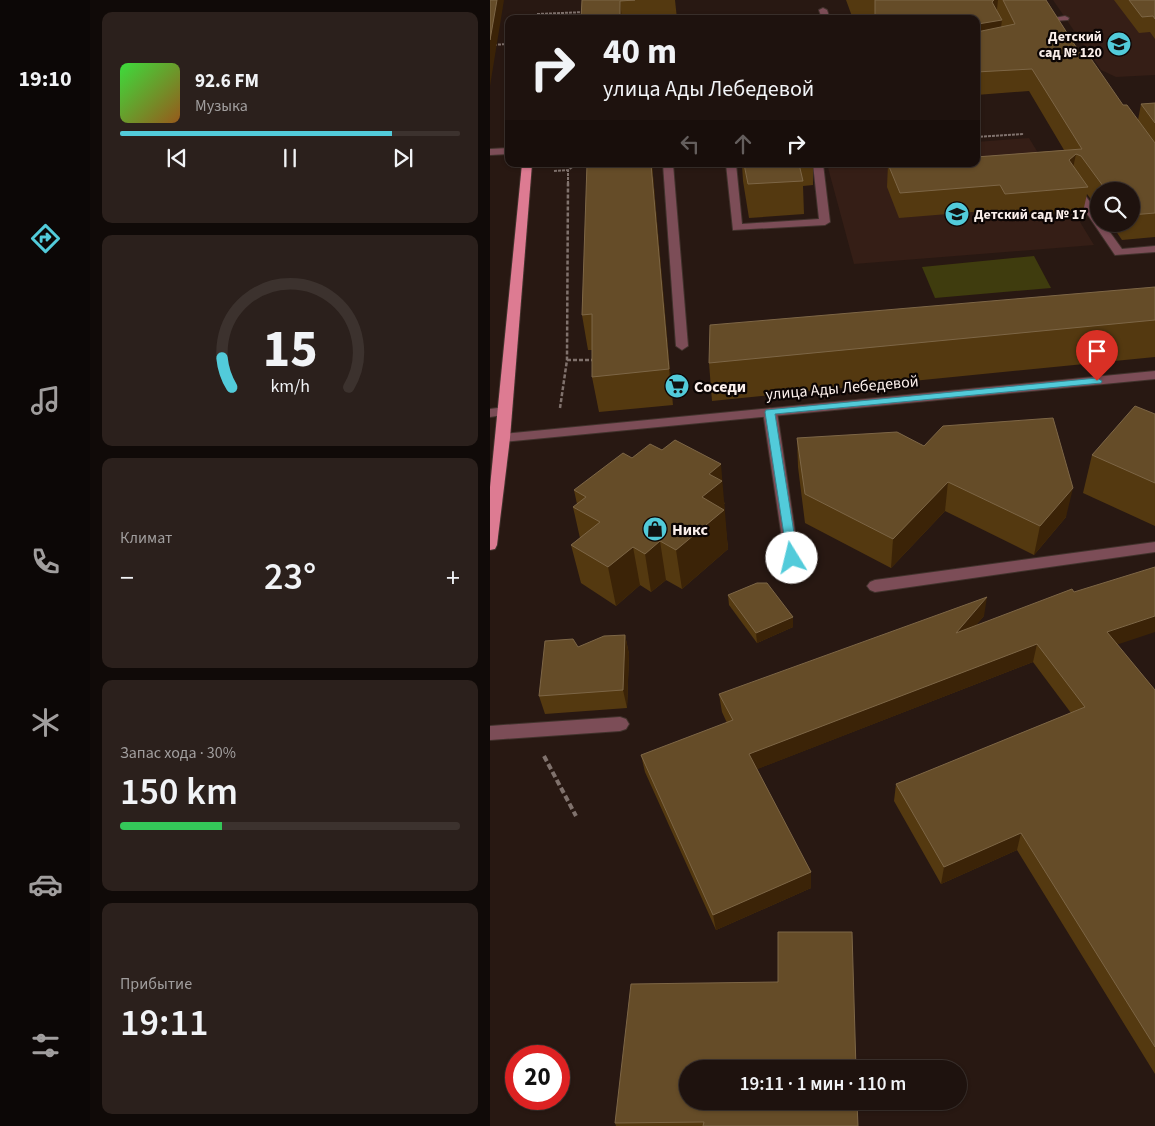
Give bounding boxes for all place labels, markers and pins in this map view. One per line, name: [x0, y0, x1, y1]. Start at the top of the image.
place label: Детский сад № 120: [1039, 27, 1102, 63]
school or university icon: Детский сад № 120: [1106, 31, 1132, 57]
school or university icon: Детский сад № 17: [944, 201, 970, 227]
place label: Детский сад № 17: [974, 205, 1087, 225]
pin: [1076, 330, 1118, 381]
supermarket icon: Соседи: [664, 373, 690, 399]
place label: Соседи: [694, 376, 746, 398]
shop icon: Никс: [642, 516, 668, 542]
place label: Никс: [672, 519, 708, 541]

